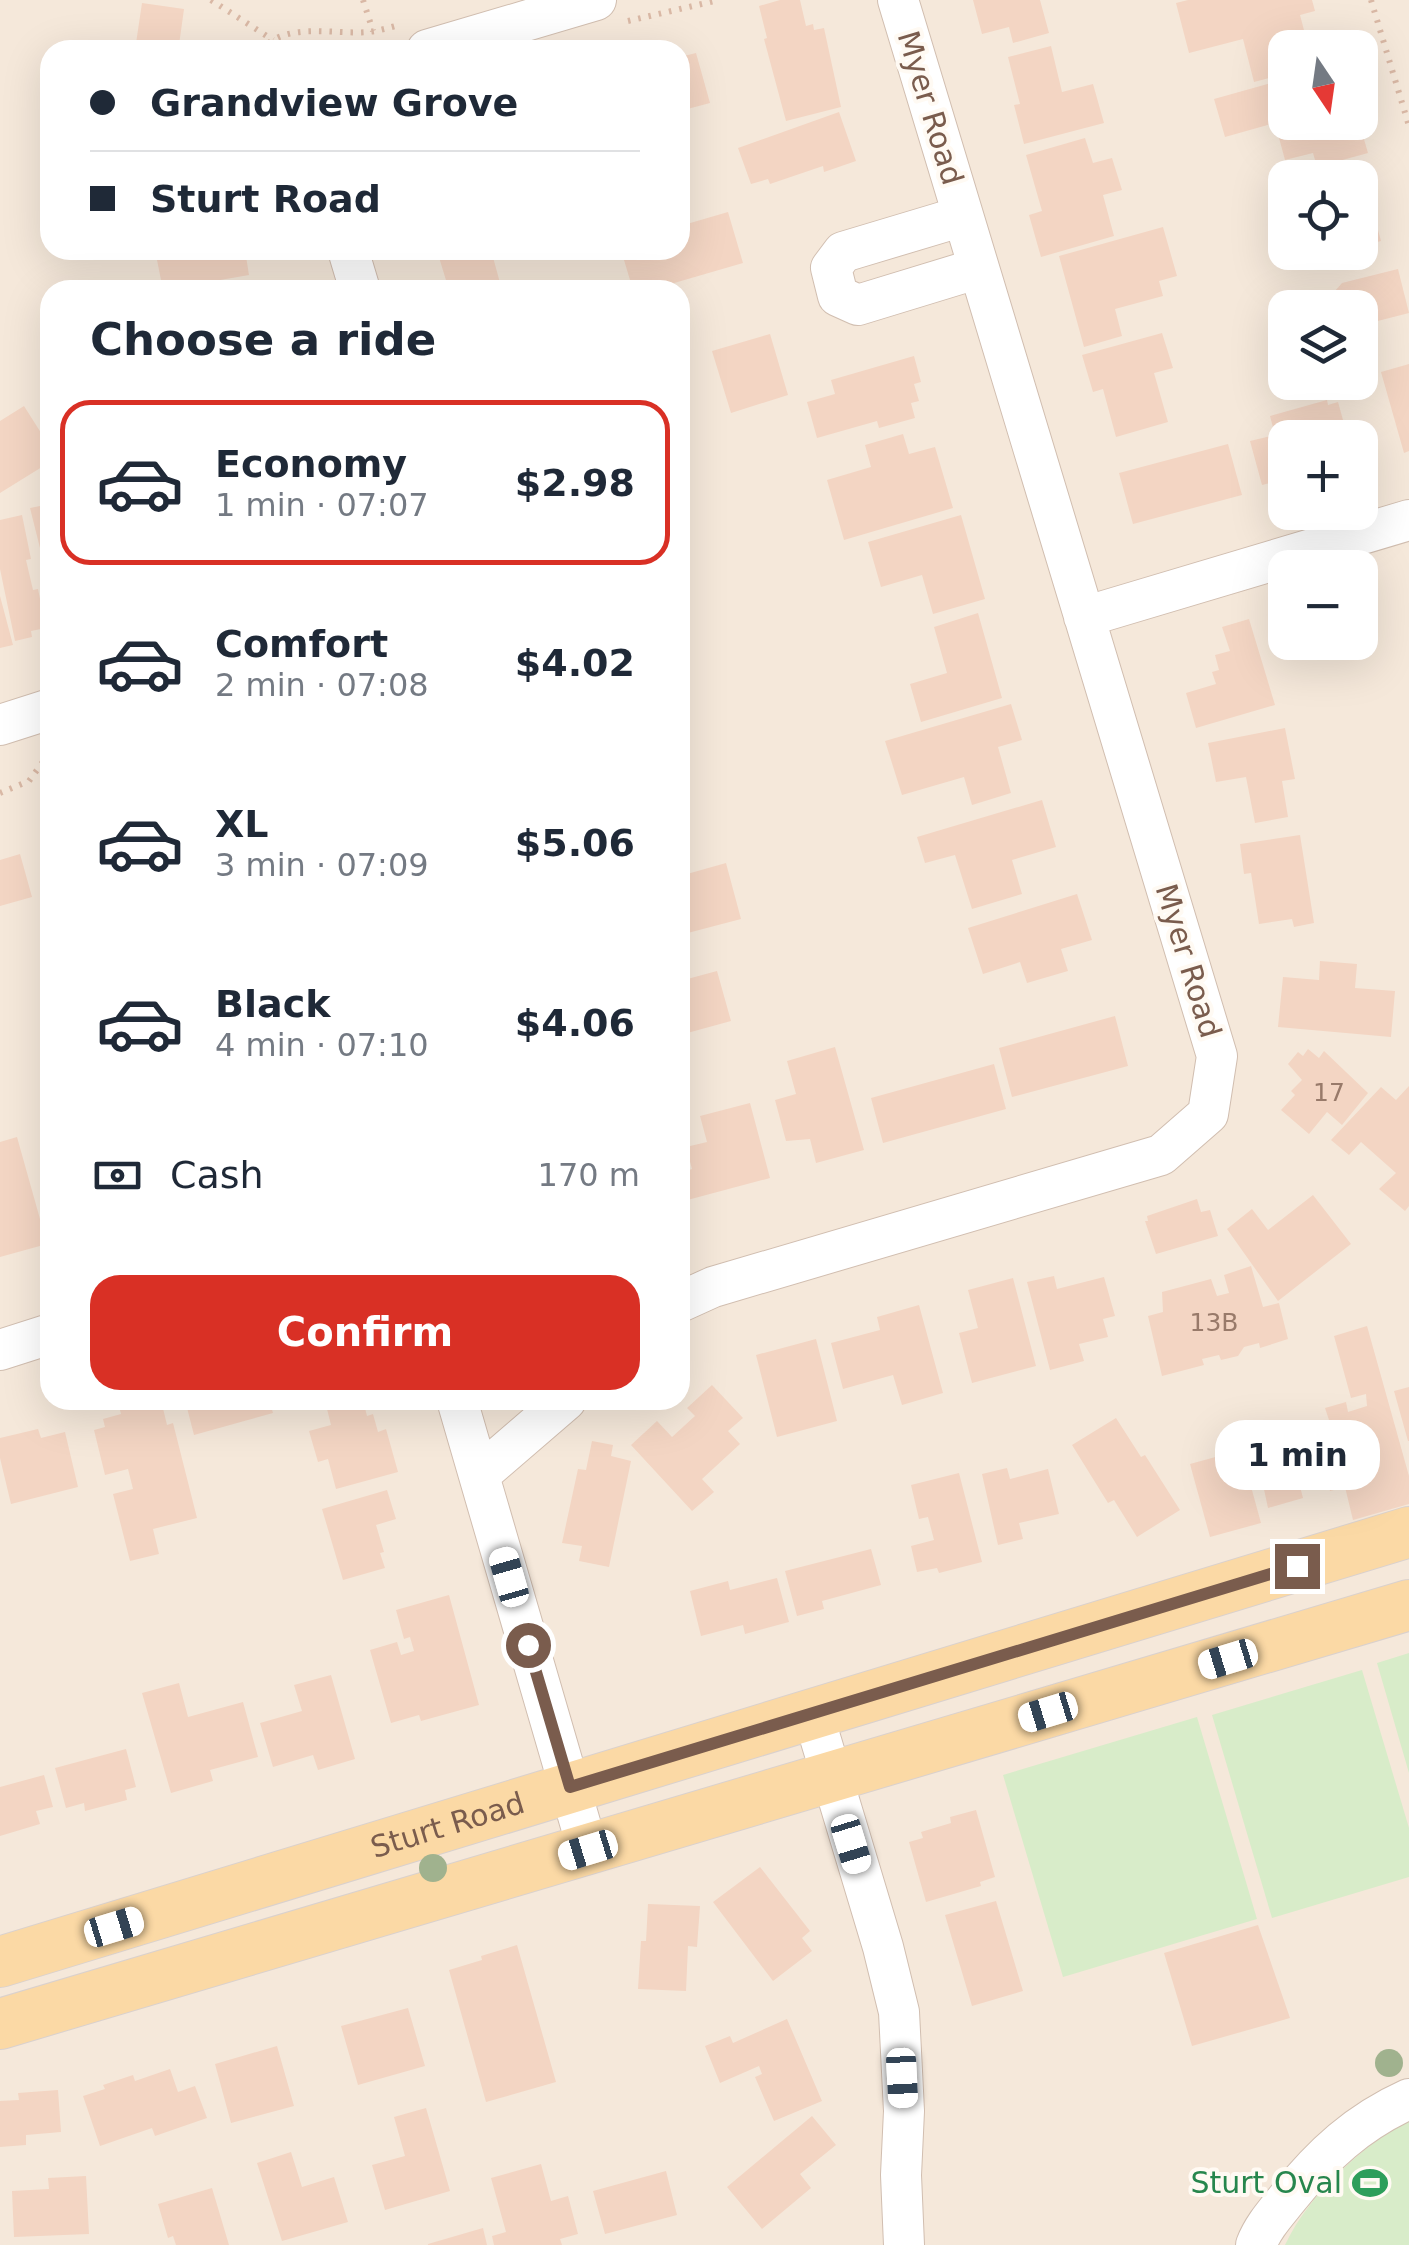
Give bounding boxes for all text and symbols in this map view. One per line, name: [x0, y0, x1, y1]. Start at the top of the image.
street label: Myer Road: [890, 27, 970, 189]
north arrow: [1268, 30, 1378, 140]
map controls: [1268, 30, 1378, 660]
text: Grandview Grove: [150, 81, 518, 125]
button: locate: [1268, 160, 1378, 270]
text: Sturt Road: [150, 177, 381, 221]
button: layers: [1268, 290, 1378, 400]
text: Choose a ride: [90, 313, 436, 366]
button: +: [1268, 420, 1378, 530]
icon: car: [95, 438, 185, 528]
text: Economy: [215, 442, 407, 486]
text: $2.98: [515, 461, 635, 505]
text: 1 min · 07:07: [215, 486, 429, 524]
button: −: [1268, 550, 1378, 660]
icon: car: [95, 618, 185, 708]
text: Comfort: [215, 622, 388, 666]
text: $4.02: [515, 641, 635, 685]
text: 2 min · 07:08: [215, 666, 429, 704]
icon: car: [95, 798, 185, 888]
text: XL: [215, 802, 269, 846]
text: $5.06: [515, 821, 635, 865]
text: 3 min · 07:09: [215, 846, 429, 884]
street label: Myer Road: [1148, 880, 1228, 1042]
icon: car: [95, 978, 185, 1068]
text: Black: [215, 982, 330, 1026]
text: $4.06: [515, 1001, 635, 1045]
text: 4 min · 07:10: [215, 1026, 429, 1064]
house number: 17: [1313, 1078, 1345, 1107]
icon: cash: [90, 1148, 145, 1203]
text: Cash: [170, 1153, 264, 1197]
text: 170 m: [538, 1156, 640, 1194]
button: Confirm: [90, 1275, 640, 1390]
house number: 13B: [1190, 1308, 1238, 1337]
callout: 1 min: [1214, 1421, 1380, 1491]
text: 1 min: [1247, 1436, 1348, 1474]
car: [486, 1544, 532, 1610]
route end: [1275, 1544, 1320, 1589]
route start: [506, 1623, 551, 1668]
car: [1195, 1636, 1261, 1682]
car: [1015, 1689, 1081, 1735]
street label: Sturt Road: [366, 1785, 529, 1865]
car: [828, 1811, 874, 1877]
car: [555, 1827, 621, 1873]
car: [81, 1904, 147, 1950]
car: [885, 2047, 919, 2109]
sports icon: Sturt Oval: [1351, 2164, 1389, 2202]
place label: Sturt Oval: [1190, 2165, 1342, 2200]

